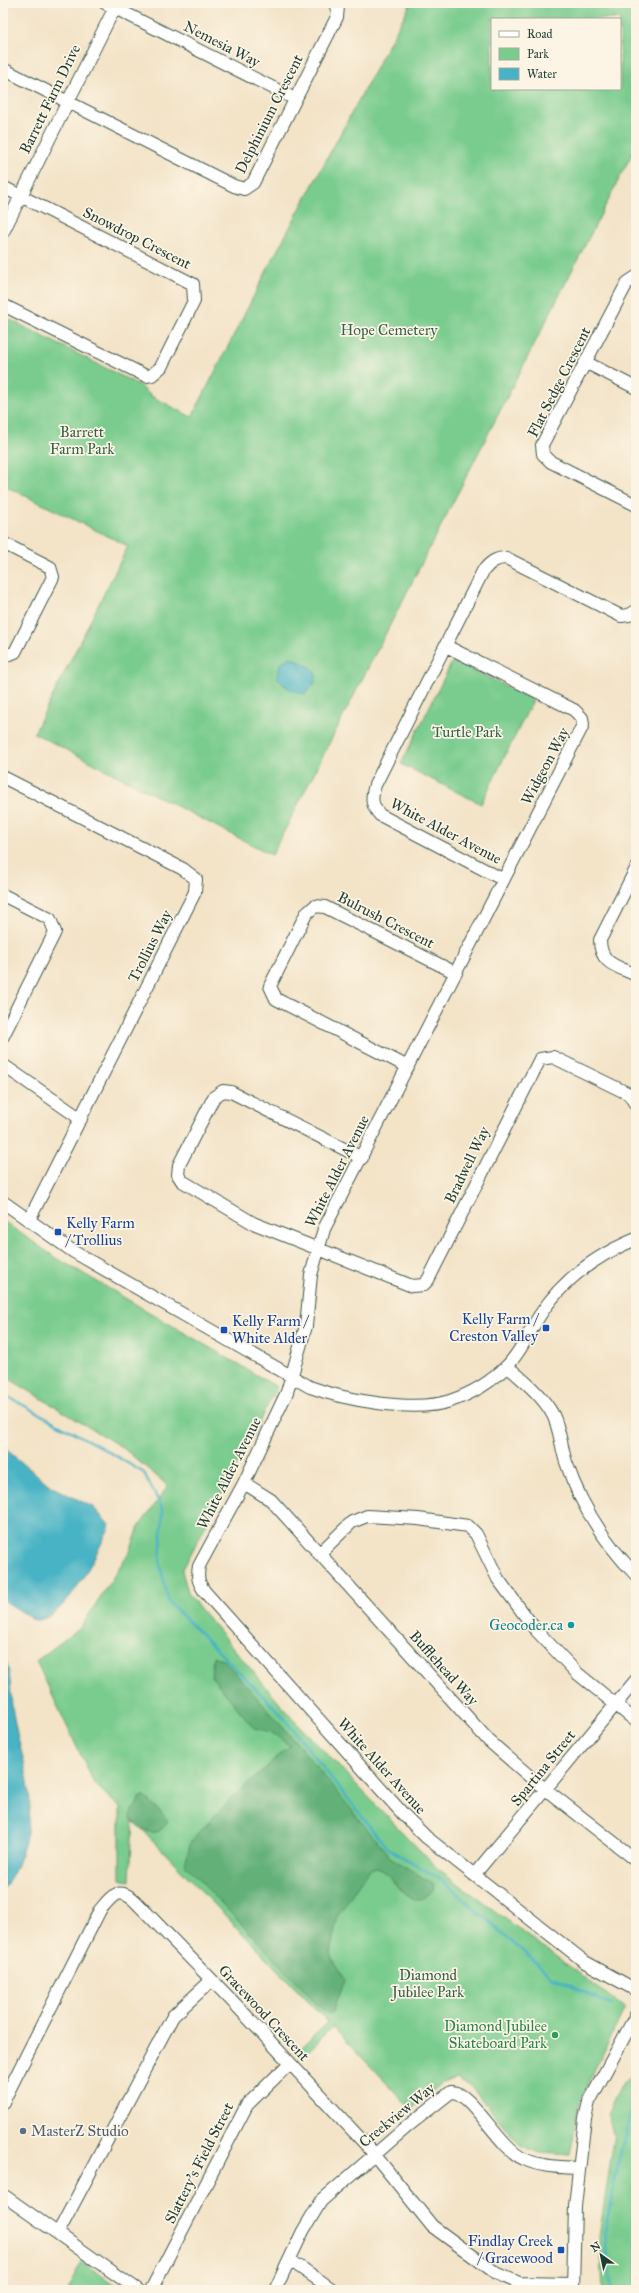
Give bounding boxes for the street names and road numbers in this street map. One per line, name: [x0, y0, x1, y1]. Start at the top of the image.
street label: Nemesia Way: [181, 17, 264, 71]
street label: Barrett Farm Drive: [16, 41, 84, 157]
street label: Delphinium Crescent: [231, 51, 307, 177]
street label: Snowdrop Crescent: [80, 203, 195, 273]
street label: Flat Sedge Crescent: [524, 323, 595, 440]
street label: Widgeon Way: [517, 723, 573, 808]
street label: White Alder Avenue: [387, 794, 505, 868]
street label: Bulrush Crescent: [335, 888, 438, 952]
street label: Trollius Way: [124, 906, 176, 985]
street label: White Alder Avenue: [301, 1112, 373, 1230]
street label: Bradwell Way: [441, 1123, 494, 1206]
street label: White Alder Avenue: [193, 1414, 265, 1532]
street label: Bufflehead Way: [406, 1627, 483, 1710]
street label: White Alder Avenue: [334, 1714, 430, 1818]
street label: Spartina Street: [507, 1726, 580, 1810]
street label: Gracewood Crescent: [215, 1961, 314, 2065]
street label: Creekview Way: [355, 2078, 439, 2151]
street label: Slattery's Field Street: [161, 2099, 238, 2226]

